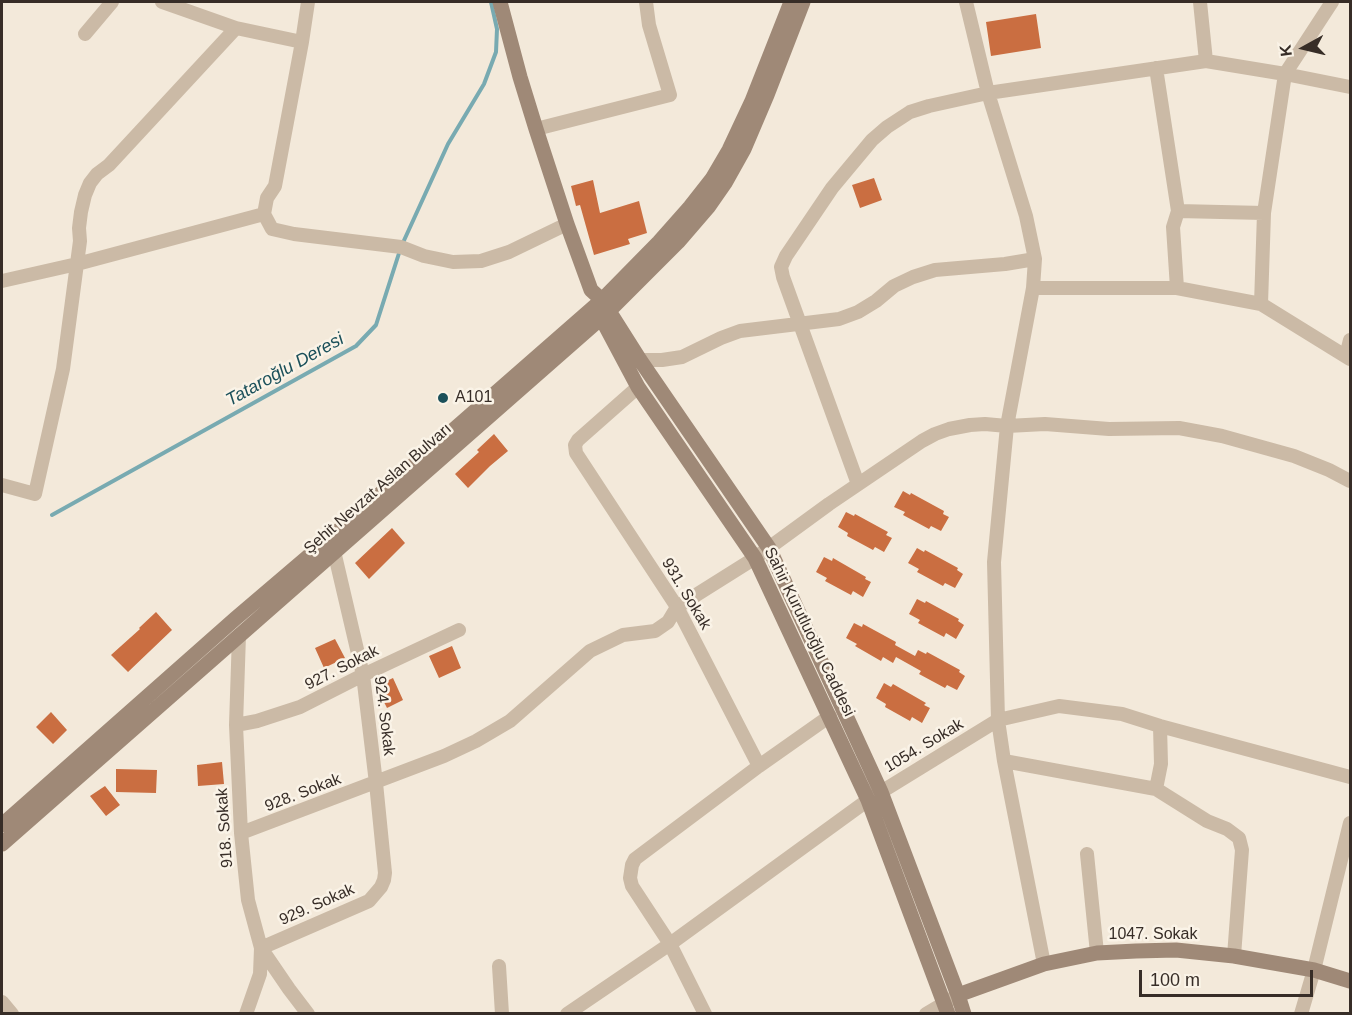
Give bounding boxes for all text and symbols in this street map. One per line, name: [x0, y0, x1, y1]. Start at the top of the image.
north arrow: [1274, 18, 1334, 78]
text: K: [1276, 44, 1295, 57]
water label: Tataroğlu Deresi: [222, 329, 348, 411]
place label: A101: [455, 388, 492, 408]
marker: A101: [436, 391, 450, 405]
street label: Şehit Nevzat Aslan Bulvarı: [300, 420, 456, 558]
street label: Sahir Kurutluoğlu Caddesi: [760, 544, 858, 720]
street label: 931. Sokak: [657, 555, 715, 633]
street label: 927. Sokak: [302, 641, 382, 695]
street label: 924. Sokak: [370, 675, 398, 757]
street label: 1054. Sokak: [881, 715, 967, 777]
street label: 928. Sokak: [262, 770, 344, 816]
street label: 918. Sokak: [213, 787, 237, 869]
street label: 929. Sokak: [277, 880, 357, 930]
street label: 1047. Sokak: [1109, 925, 1197, 945]
scale bar: [1142, 958, 1316, 996]
text: 100 m: [1150, 970, 1200, 990]

